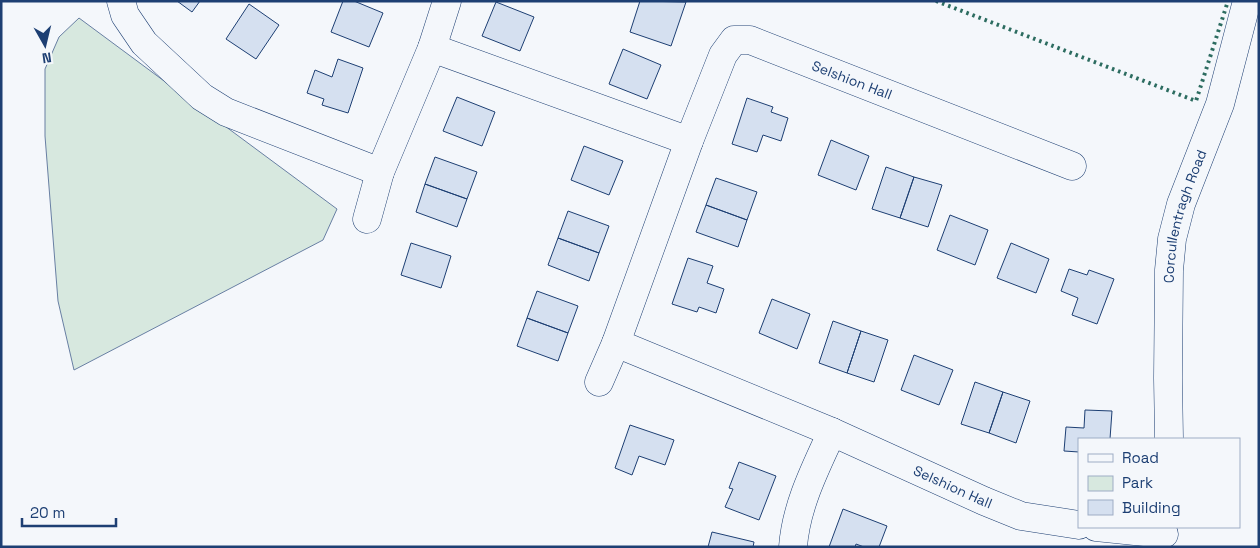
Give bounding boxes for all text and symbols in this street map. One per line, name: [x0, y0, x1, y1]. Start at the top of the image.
north arrow: [20, 20, 70, 70]
text: N: [41, 48, 53, 67]
street label: Selshion Hall: [809, 56, 895, 104]
street label: Corcullentragh Road: [1160, 147, 1210, 283]
legend: [1078, 438, 1240, 528]
text: Road: [1122, 448, 1159, 467]
street label: Selshion Hall: [911, 461, 995, 512]
text: Park: [1122, 473, 1153, 492]
scale bar: [22, 496, 116, 528]
text: Building: [1122, 498, 1181, 517]
text: 20 m: [30, 503, 65, 522]

